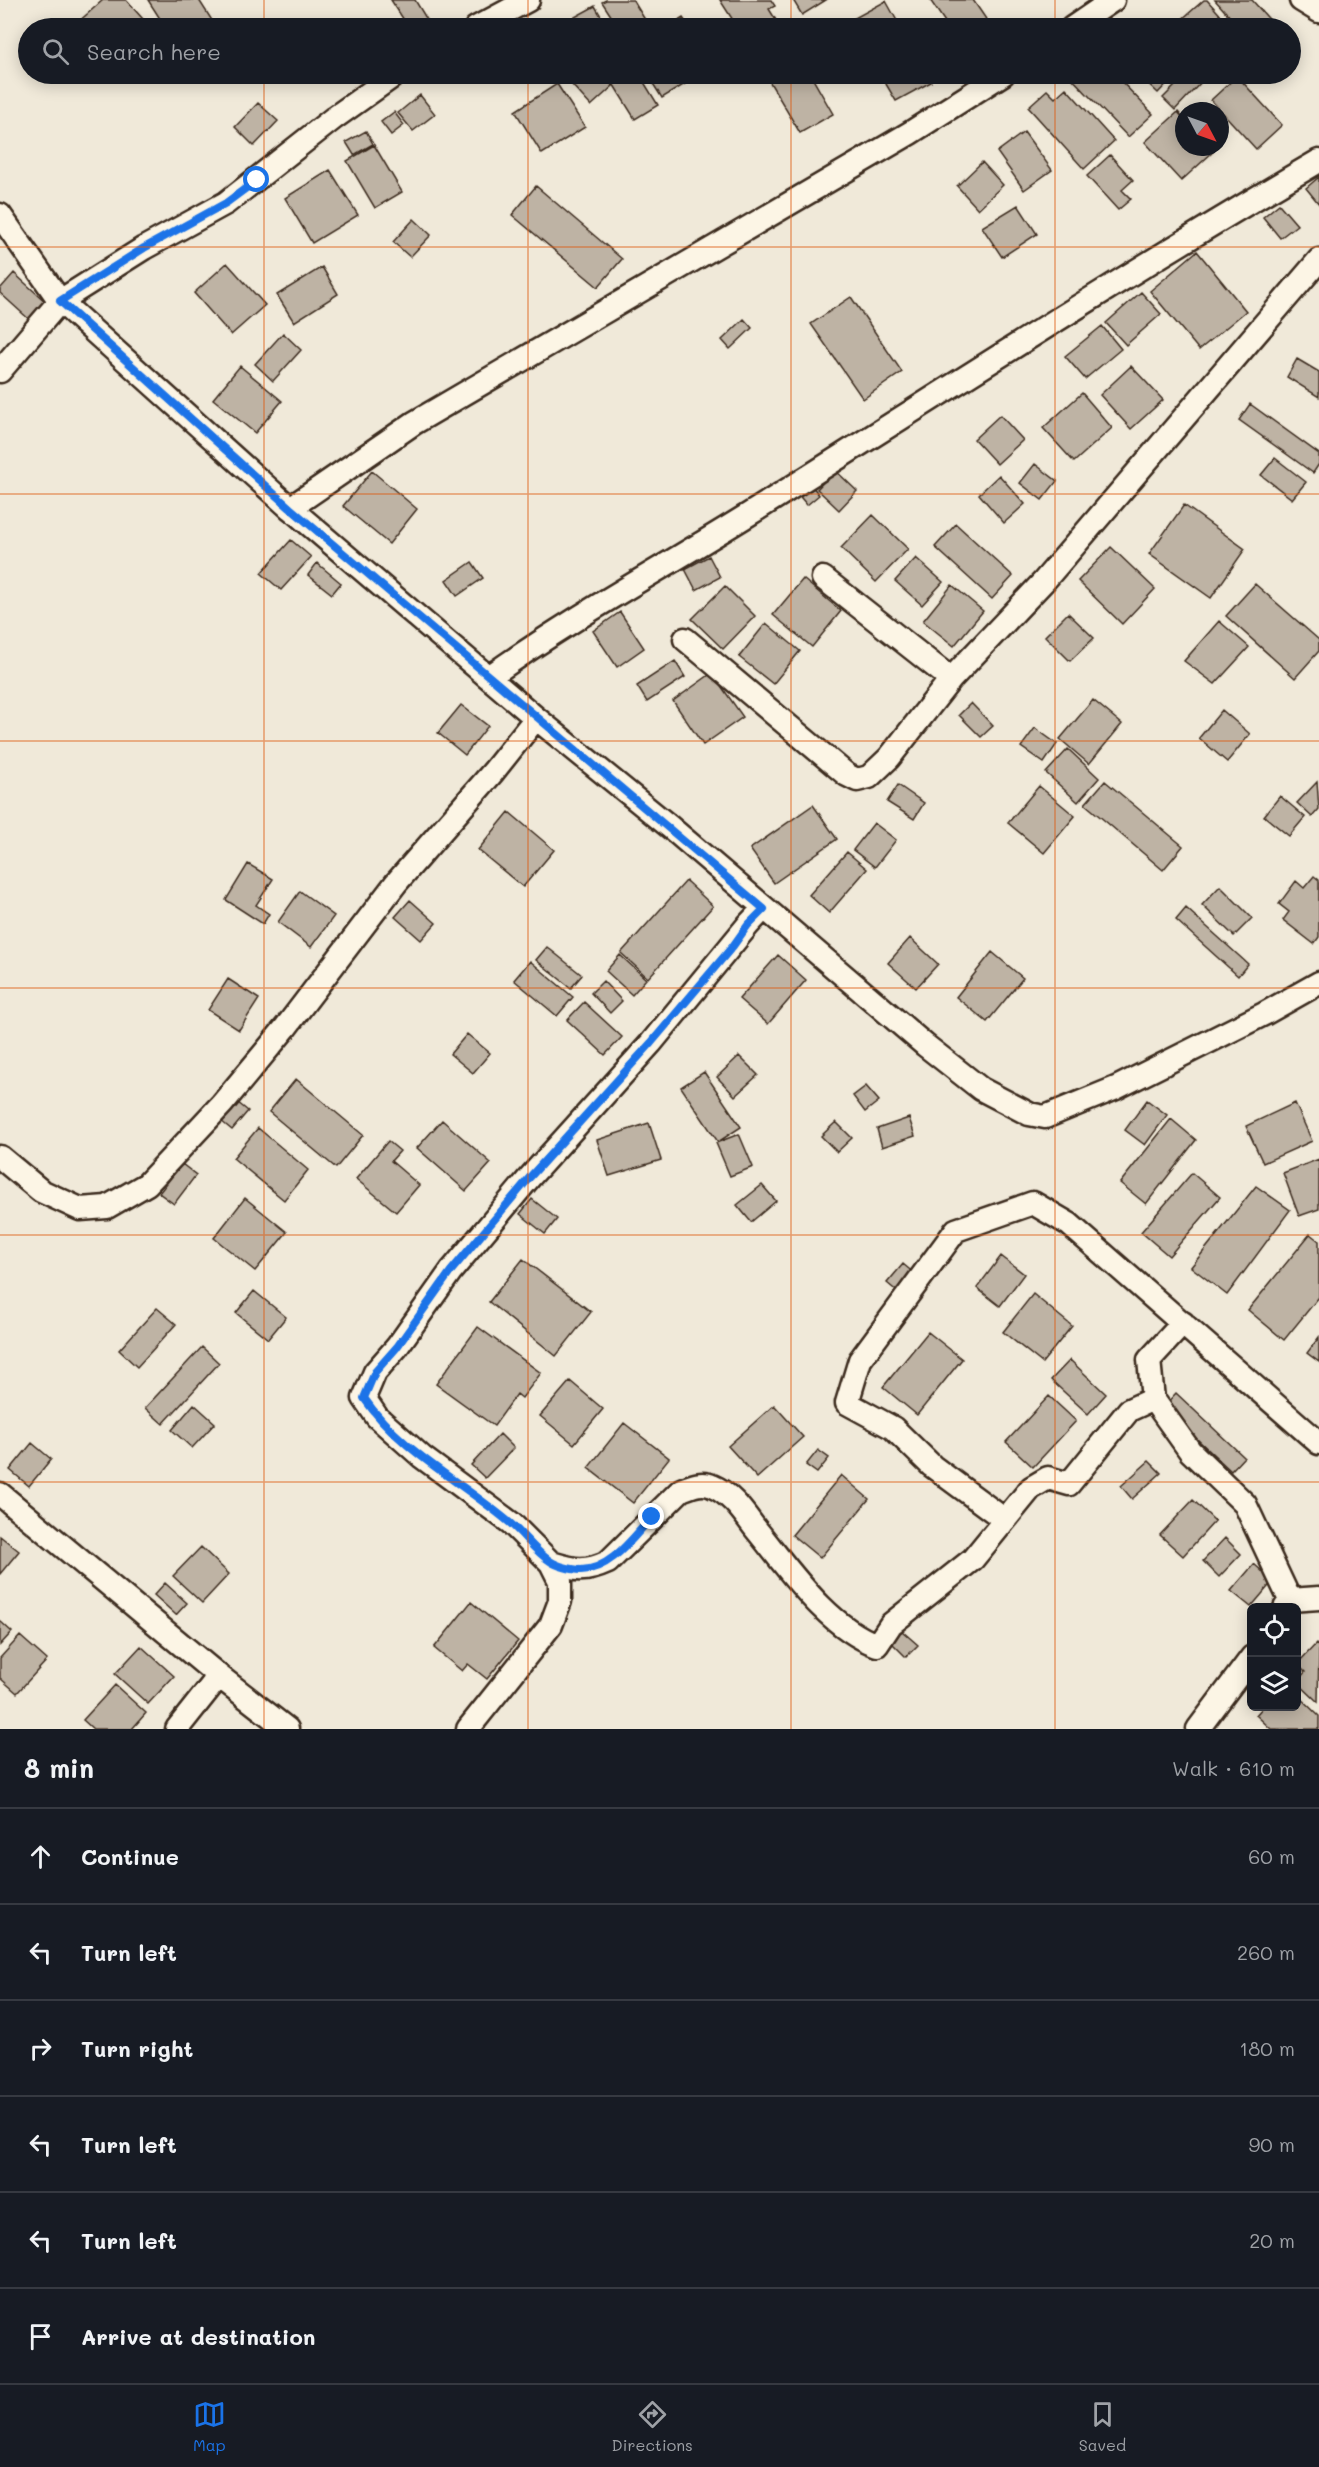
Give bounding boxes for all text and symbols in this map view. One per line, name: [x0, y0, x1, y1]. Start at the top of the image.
search box: [18, 18, 1301, 84]
icon: search: [39, 35, 72, 68]
text: Search here: [87, 37, 221, 66]
north arrow: [1175, 102, 1229, 156]
route start: [243, 166, 269, 192]
route end: [638, 1503, 664, 1529]
map controls: [1247, 1603, 1301, 1711]
button: locate: [1247, 1603, 1301, 1657]
button: layers: [1247, 1657, 1301, 1711]
text: 8 min: [24, 1751, 94, 1785]
text: Walk · 610 m: [1172, 1755, 1295, 1781]
icon: ahead: [24, 1840, 57, 1873]
text: Continue: [81, 1842, 179, 1871]
text: 60 m: [1248, 1843, 1295, 1869]
icon: left: [24, 1936, 57, 1969]
text: Turn left: [81, 1938, 177, 1967]
text: 260 m: [1237, 1939, 1295, 1965]
icon: right: [24, 2032, 57, 2065]
text: Turn right: [81, 2034, 193, 2063]
text: 180 m: [1239, 2035, 1295, 2061]
icon: left: [24, 2128, 57, 2161]
text: Turn left: [81, 2130, 177, 2159]
text: 90 m: [1249, 2131, 1295, 2157]
icon: left: [24, 2224, 57, 2257]
text: Turn left: [81, 2226, 177, 2255]
text: 20 m: [1249, 2227, 1295, 2253]
icon: arrive: [24, 2320, 57, 2353]
text: Arrive at destination: [81, 2322, 316, 2351]
tab: Map: [193, 2398, 226, 2455]
tab: Directions: [612, 2398, 693, 2455]
tab: Saved: [1079, 2398, 1126, 2455]

